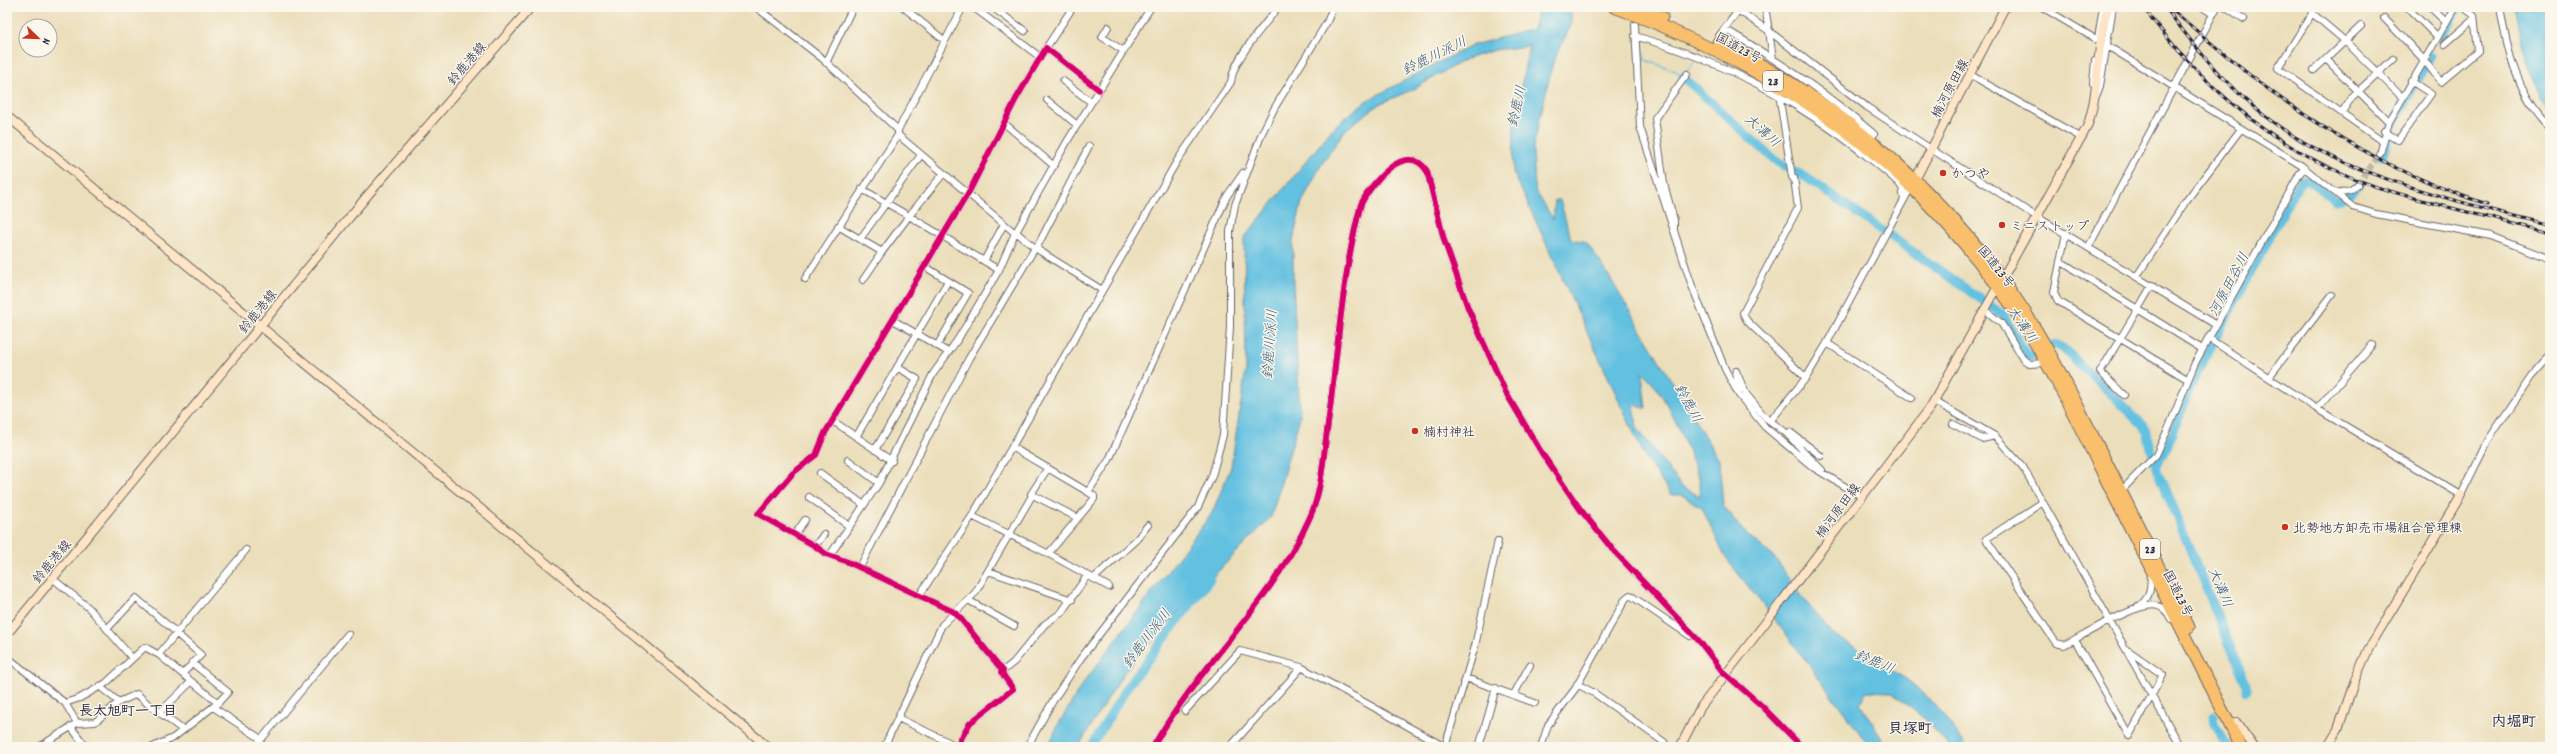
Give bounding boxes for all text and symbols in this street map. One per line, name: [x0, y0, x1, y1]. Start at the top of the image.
north arrow: [18, 18, 58, 58]
street label: 国道23号: [1711, 29, 1765, 69]
water label: 鈴鹿川派川: [1399, 32, 1471, 81]
text: N: [37, 35, 54, 47]
street label: 鈴鹿港線: [444, 38, 493, 91]
street label: 楠河原田線: [1928, 55, 1975, 122]
road number: 23: [1763, 71, 1783, 91]
water label: 鈴鹿川: [1503, 84, 1532, 129]
water label: 大溝川: [1739, 110, 1784, 153]
place label: かつや: [1951, 166, 1990, 185]
marker: かつや: [1938, 168, 1948, 178]
place label: ミニストップ: [2010, 218, 2089, 237]
marker: ミニストップ: [1997, 220, 2007, 230]
street label: 国道23号: [1972, 242, 2018, 293]
water label: 河原田谷川: [2205, 249, 2255, 321]
street label: 鈴鹿港線: [235, 286, 283, 339]
water label: 大溝川: [2001, 302, 2041, 348]
water label: 鈴鹿川派川: [1259, 309, 1283, 380]
water label: 鈴鹿川: [1669, 381, 1706, 427]
place label: 楠村神社: [1423, 424, 1475, 443]
marker: 楠村神社: [1410, 426, 1420, 436]
street label: 楠河原田線: [1812, 479, 1867, 543]
place label: 北勢地方卸売市場組合管理棟: [2293, 520, 2462, 539]
marker: 北勢地方卸売市場組合管理棟: [2280, 522, 2290, 532]
street label: 鈴鹿港線: [29, 536, 78, 589]
road number: 23: [2140, 539, 2160, 559]
water label: 大溝川: [2202, 565, 2237, 611]
street label: 国道23号: [2157, 567, 2197, 621]
water label: 鈴鹿川派川: [1119, 605, 1177, 673]
water label: 鈴鹿川: [1851, 645, 1897, 680]
district label: 長太旭町一丁目: [79, 702, 177, 722]
district label: 内堀町: [2491, 712, 2537, 734]
district label: 貝塚町: [1887, 719, 1933, 741]

